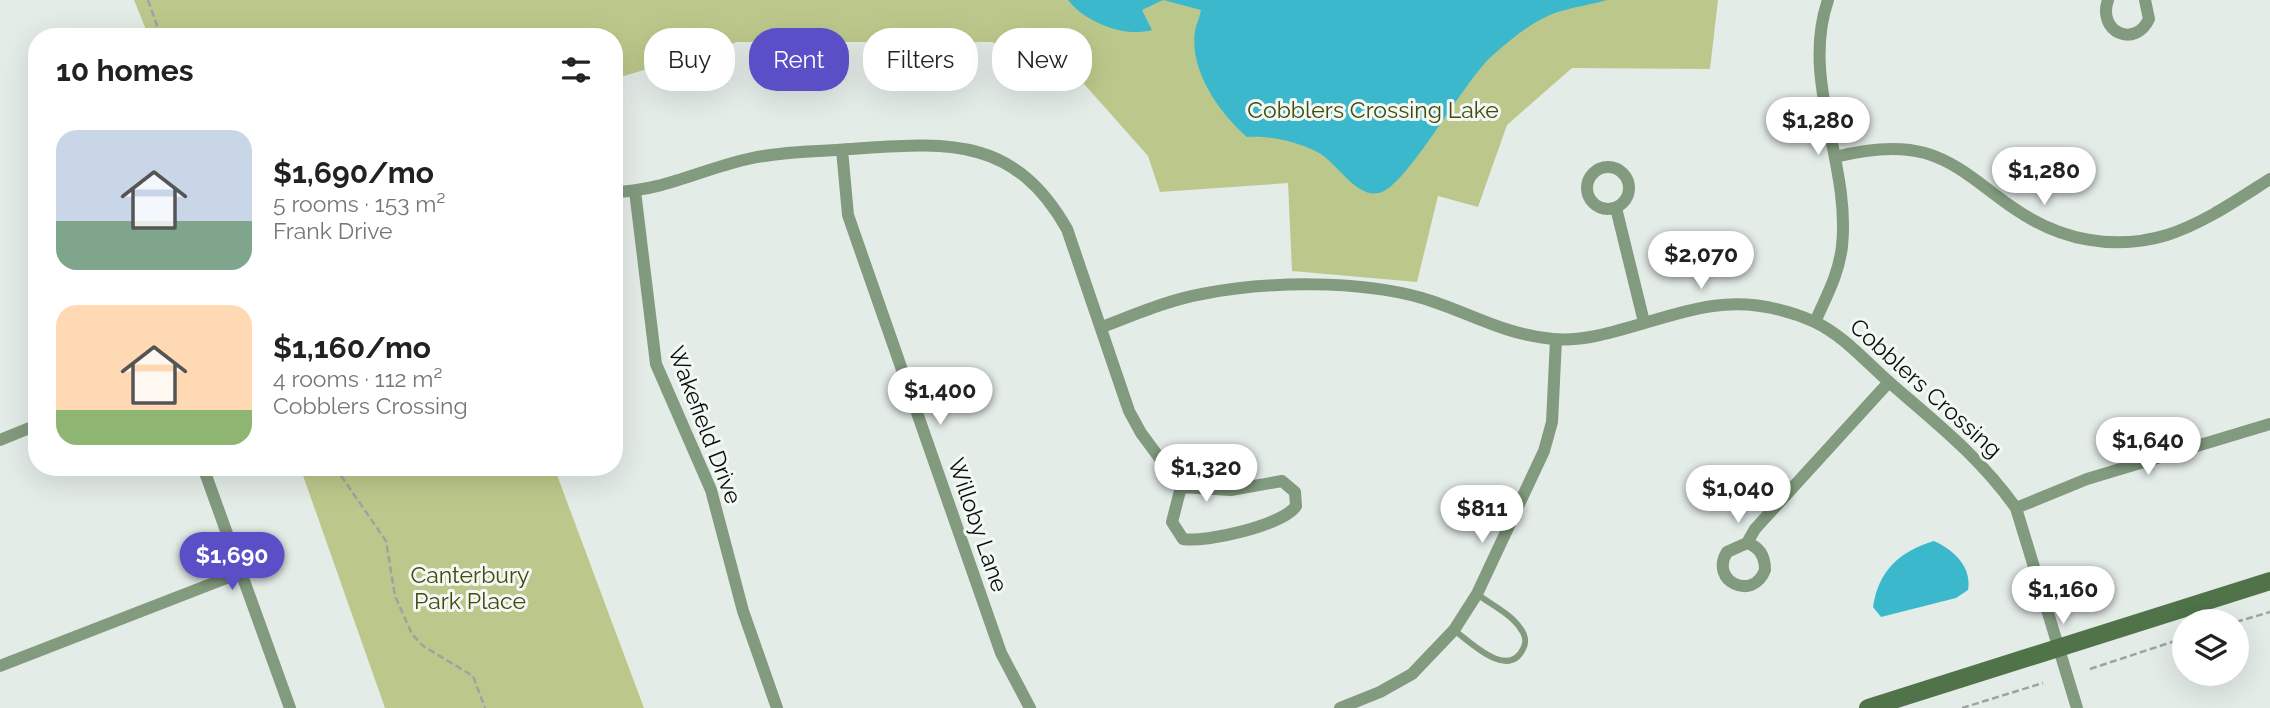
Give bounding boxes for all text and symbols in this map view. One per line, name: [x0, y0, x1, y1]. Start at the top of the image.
chip: Buy: [644, 28, 735, 91]
chip: Rent: [749, 28, 849, 91]
chip: Filters: [863, 28, 978, 91]
chip: New: [992, 28, 1092, 91]
icon: filters: [557, 51, 595, 89]
text: 10 homes: [56, 53, 193, 88]
park label: Cobblers Crossing Lake: [1247, 96, 1499, 123]
pin: $1,280: [1761, 97, 1875, 157]
text: $1,280: [1782, 106, 1854, 133]
pin: $1,280: [1987, 148, 2101, 207]
text: $1,690/mo: [273, 155, 434, 190]
text: $1,280: [2008, 156, 2080, 183]
icon: home: [112, 158, 196, 242]
text: 5 rooms · 153 m²: [273, 190, 445, 217]
text: Frank Drive: [273, 217, 393, 244]
pin: $2,070: [1644, 232, 1758, 291]
text: $2,070: [1664, 240, 1738, 267]
street label: Cobblers Crossing: [1845, 312, 2008, 463]
text: $1,160/mo: [273, 330, 431, 365]
icon: home: [112, 333, 196, 417]
street label: Wakefield Drive: [663, 342, 748, 507]
text: 4 rooms · 112 m²: [273, 365, 442, 392]
pin: $1,400: [883, 368, 997, 427]
text: $1,400: [904, 376, 976, 403]
text: Cobblers Crossing: [273, 392, 468, 419]
pin: $1,640: [2091, 418, 2205, 477]
text: $1,640: [2112, 426, 2184, 453]
pin: $1,320: [1149, 444, 1263, 504]
text: $1,320: [1170, 453, 1242, 480]
street label: Willoby Lane: [943, 454, 1014, 595]
pin: $1,040: [1681, 466, 1795, 525]
text: $1,040: [1702, 474, 1774, 501]
pin: $811: [1441, 486, 1523, 545]
text: $811: [1456, 494, 1508, 521]
pin: $1,690: [175, 532, 289, 592]
text: $1,690: [196, 541, 268, 568]
park label: Canterbury Park Place: [410, 561, 530, 614]
pin: $1,160: [2006, 566, 2120, 626]
text: $1,160: [2028, 575, 2098, 602]
map controls: [2172, 609, 2249, 686]
button: layers: [2172, 609, 2249, 686]

